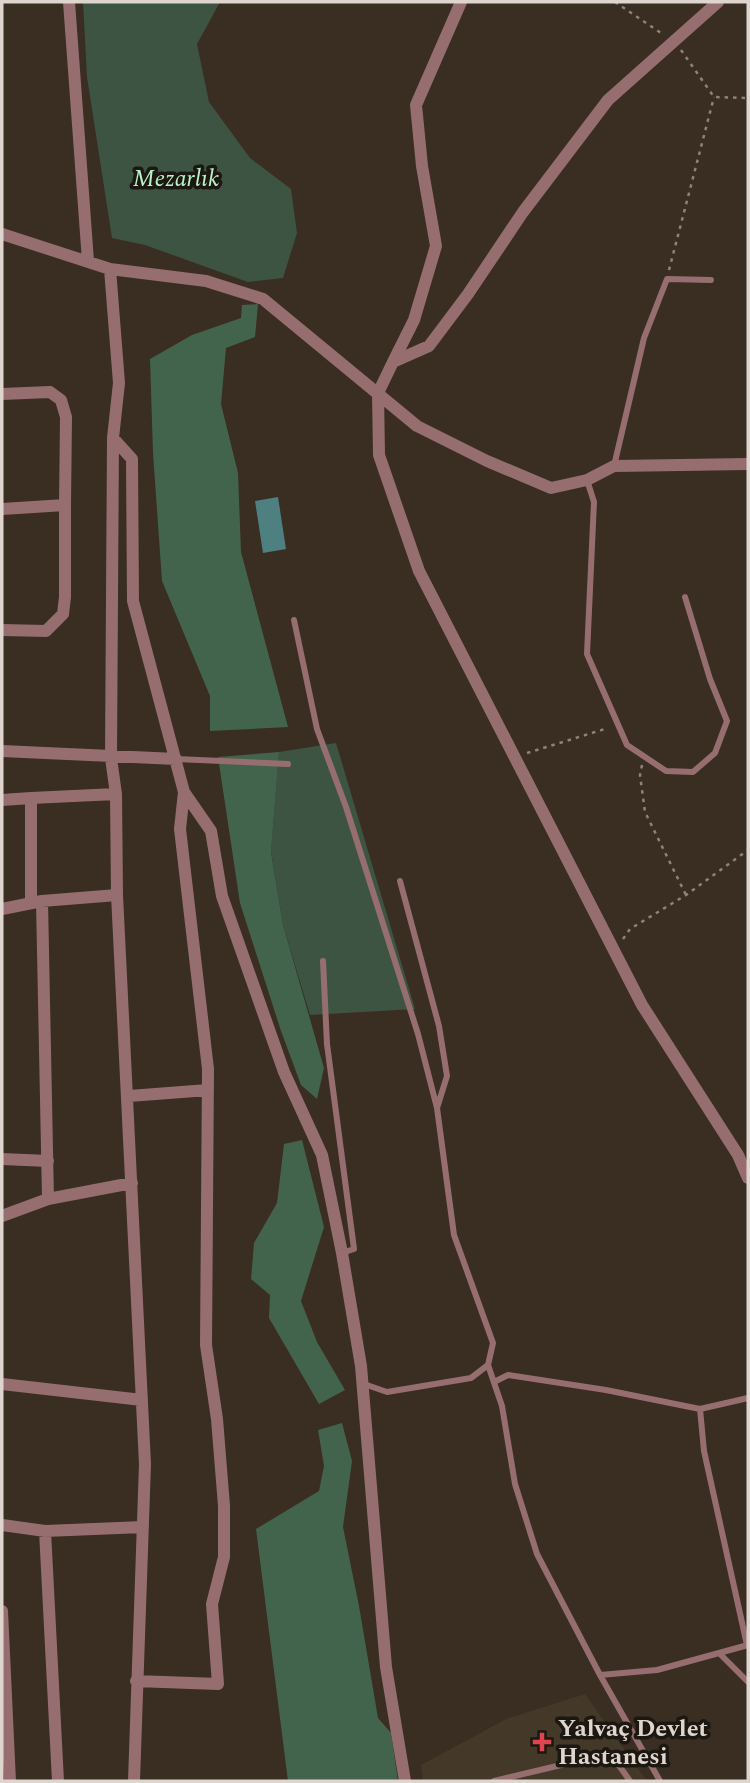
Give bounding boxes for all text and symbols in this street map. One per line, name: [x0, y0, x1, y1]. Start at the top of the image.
park label: Mezarlık: [133, 161, 219, 197]
place label: Yalvaç Devlet Hastanesi: [558, 1711, 708, 1775]
marker: Yalvaç Devlet Hastanesi: [532, 1732, 552, 1752]

